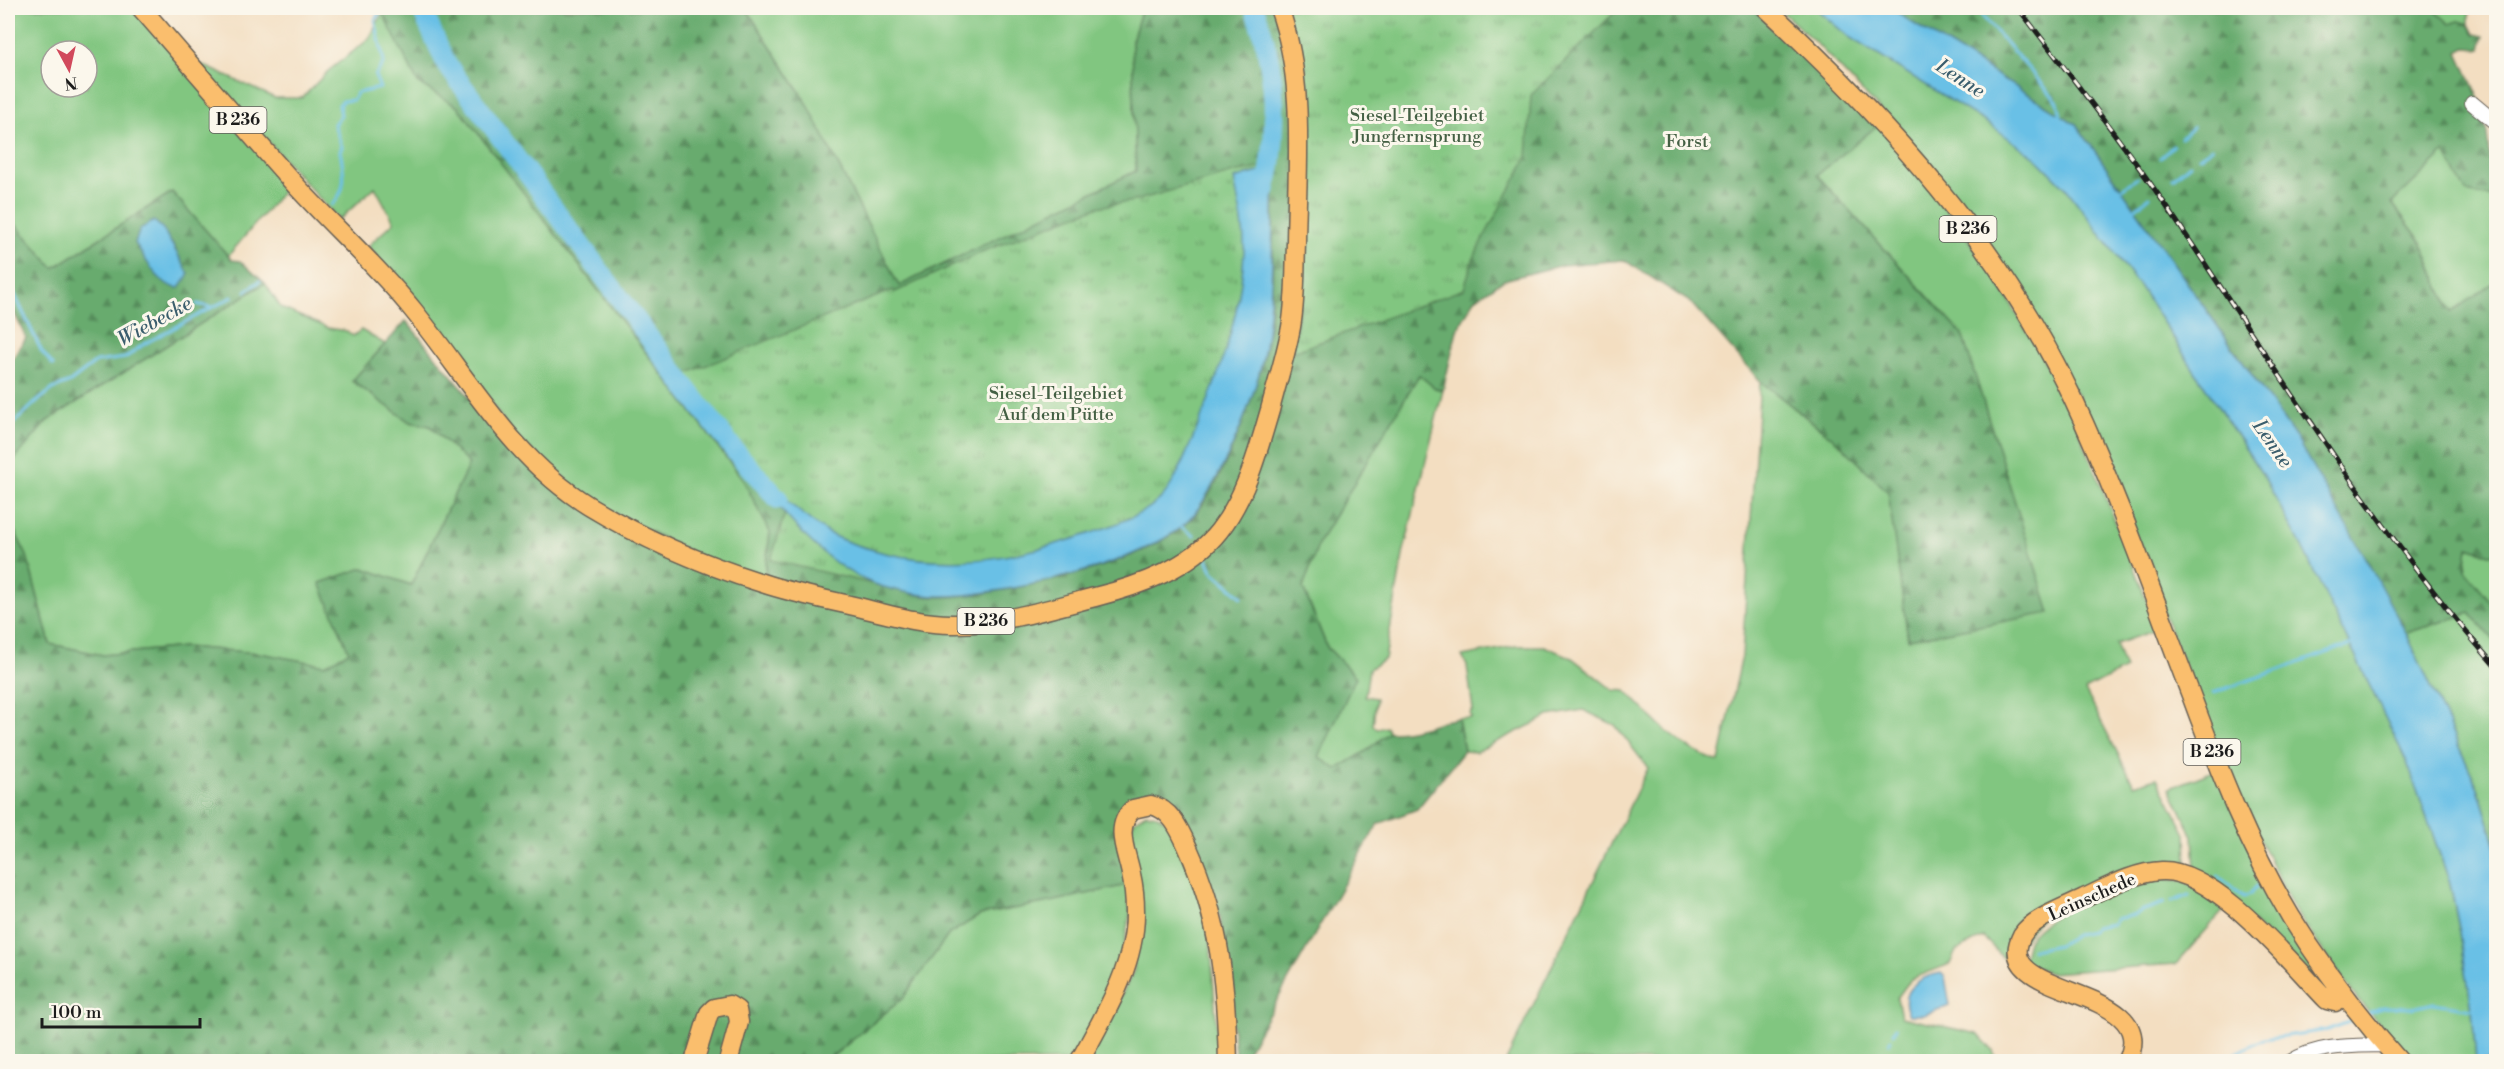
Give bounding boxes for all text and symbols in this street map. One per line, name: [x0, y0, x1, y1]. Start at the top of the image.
north arrow: [39, 39, 99, 99]
water label: Lenne: [1930, 54, 1990, 104]
text: N: [63, 72, 79, 94]
park label: Siesel-Teilgebiet Jungfernsprung: [1350, 104, 1485, 148]
road number: B 236: [210, 107, 266, 133]
park label: Forst: [1666, 130, 1709, 153]
road number: B 236: [1940, 216, 1996, 242]
water label: Wiebecke: [113, 291, 197, 353]
park label: Siesel-Teilgebiet Auf dem Pütte: [989, 382, 1124, 426]
water label: Lenne: [2246, 414, 2298, 473]
road number: B 236: [958, 608, 1014, 634]
road number: B 236: [2184, 739, 2240, 765]
street label: Leinschede: [2045, 867, 2139, 927]
scale bar: [42, 991, 200, 1029]
text: 100 m: [51, 1001, 102, 1024]

